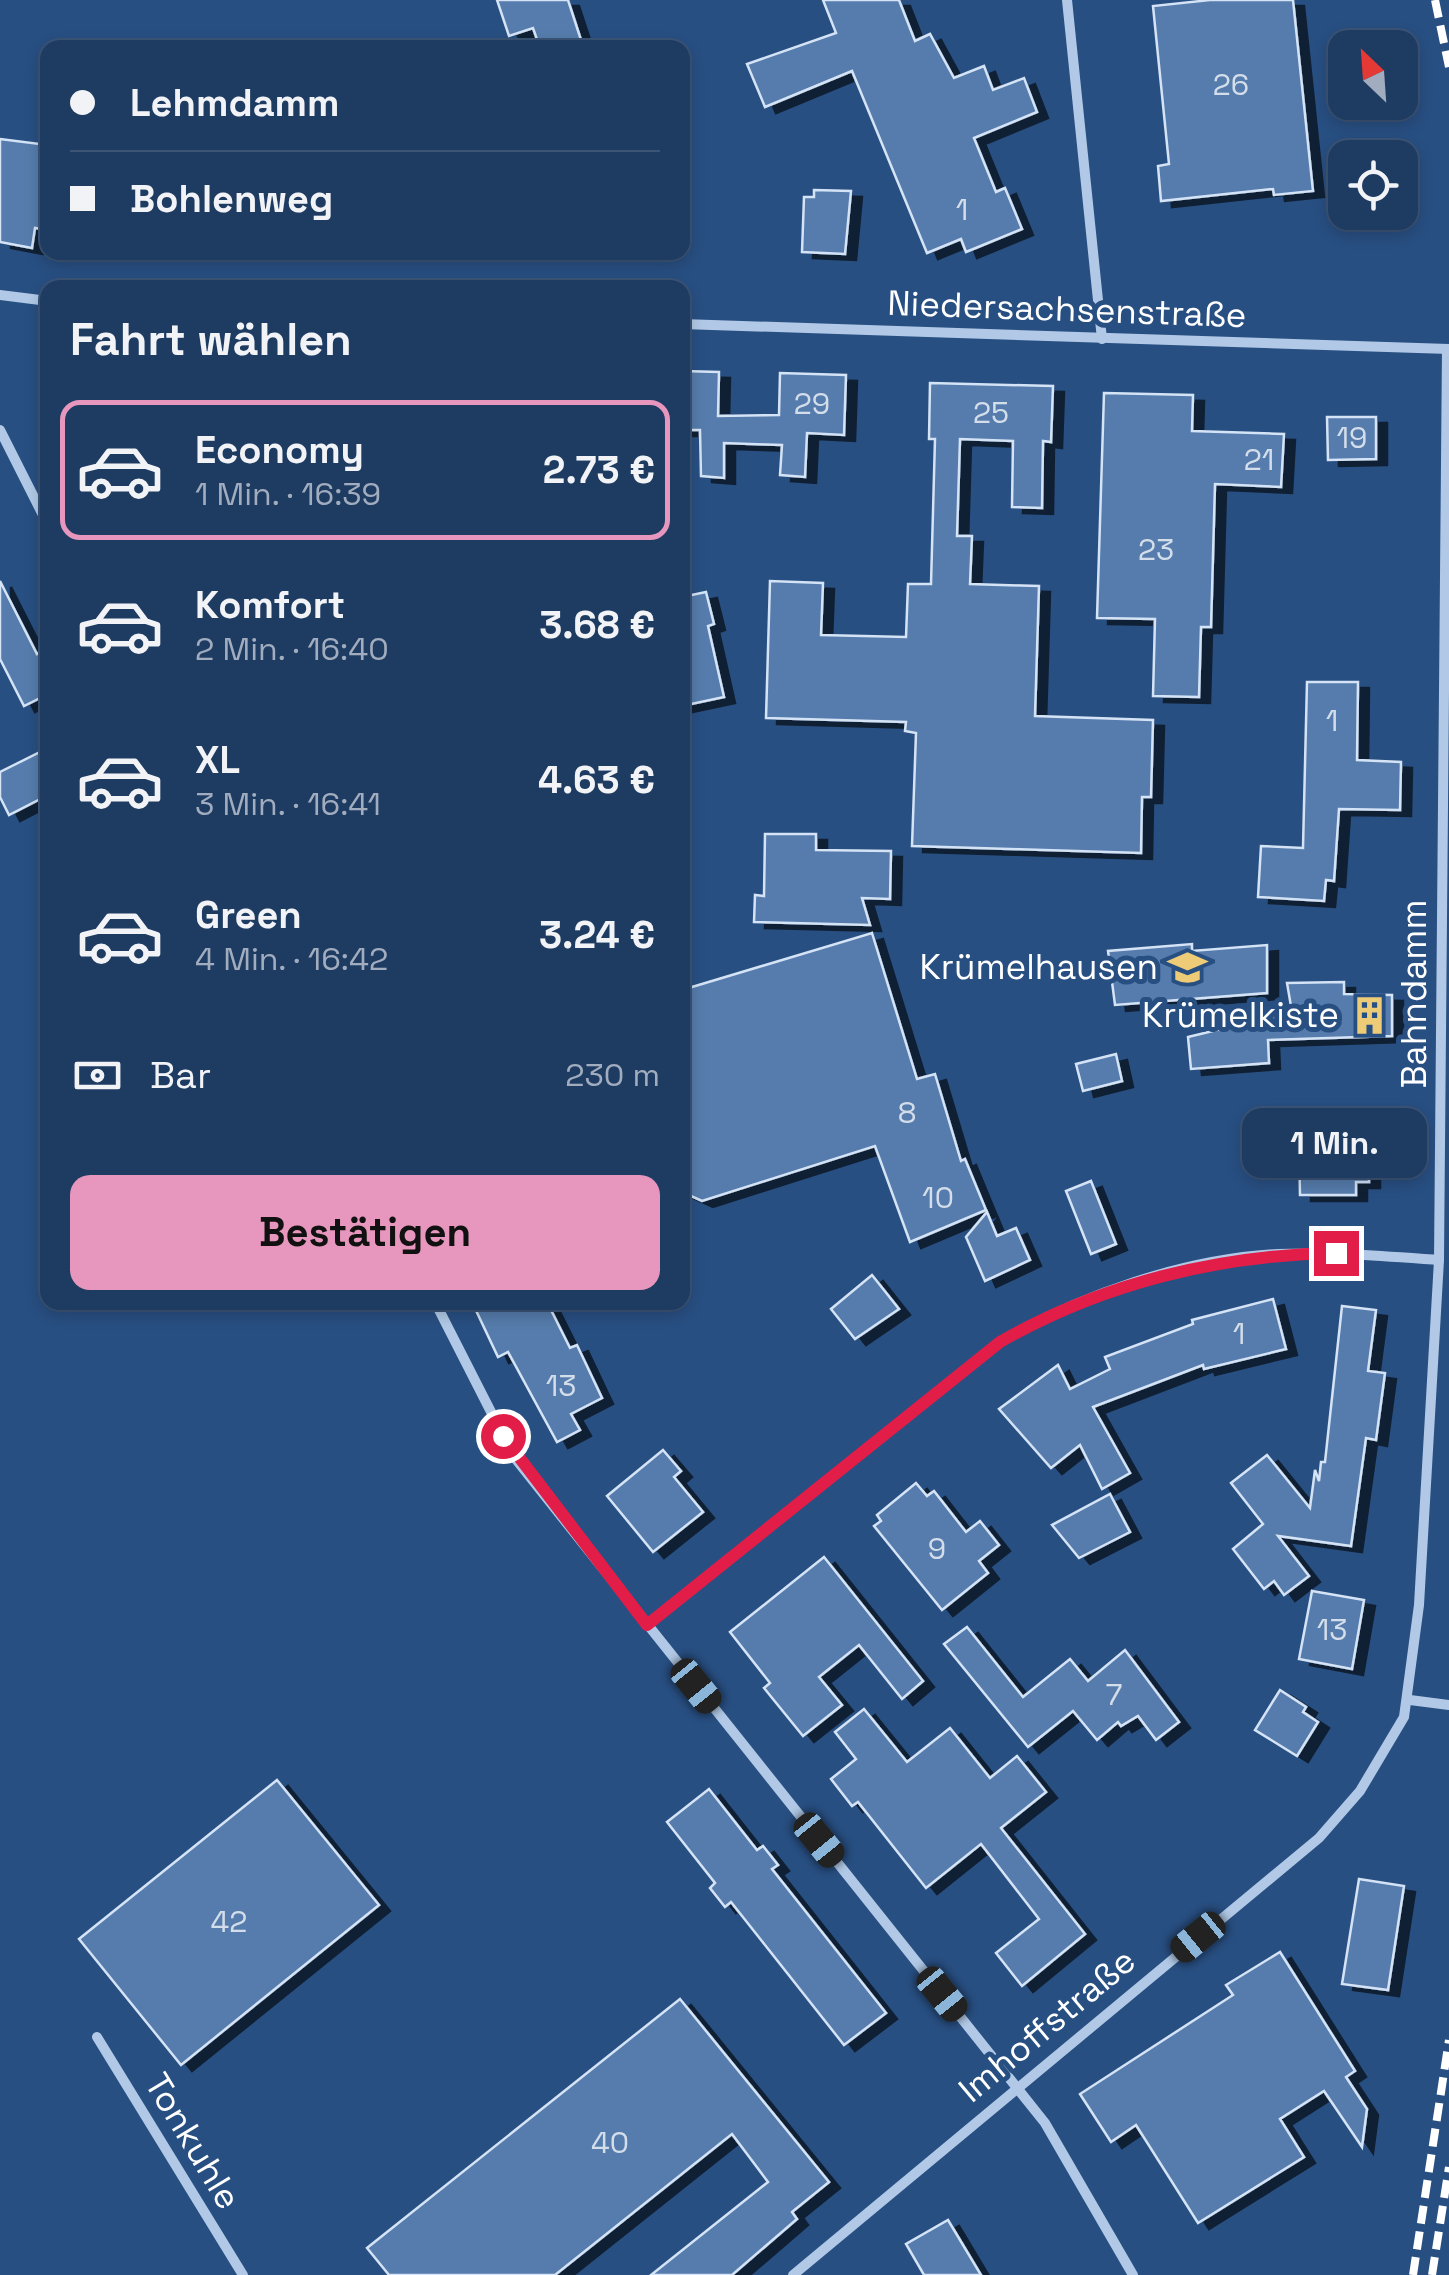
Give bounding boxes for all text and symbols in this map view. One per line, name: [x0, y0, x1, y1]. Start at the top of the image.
north arrow: [1328, 30, 1418, 120]
map controls: [1328, 30, 1418, 230]
house number: 26: [1213, 65, 1249, 104]
text: Lehmdamm: [130, 79, 340, 127]
button: locate: [1328, 140, 1418, 230]
text: Bohlenweg: [130, 175, 333, 223]
house number: 1: [956, 190, 968, 229]
street label: Niedersachsenstraße: [887, 281, 1247, 337]
text: Fahrt wählen: [70, 311, 352, 368]
house number: 29: [794, 384, 830, 423]
house number: 25: [973, 393, 1009, 432]
house number: 19: [1337, 418, 1367, 457]
icon: car: [75, 425, 165, 515]
text: Economy: [195, 426, 364, 474]
house number: 21: [1244, 440, 1274, 479]
text: 2.73 €: [543, 446, 655, 494]
text: 1 Min. · 16:39: [195, 474, 381, 514]
house number: 23: [1138, 530, 1174, 569]
icon: car: [75, 580, 165, 670]
text: Komfort: [195, 581, 345, 629]
text: 3.68 €: [539, 601, 655, 649]
text: 2 Min. · 16:40: [195, 629, 389, 669]
house number: 1: [1326, 701, 1338, 740]
icon: car: [75, 735, 165, 825]
text: XL: [195, 736, 240, 784]
text: 4.63 €: [538, 756, 655, 804]
text: 3 Min. · 16:41: [195, 784, 381, 824]
icon: car: [75, 890, 165, 980]
text: Green: [195, 891, 302, 939]
street label: Bahndamm: [1392, 899, 1436, 1089]
text: 3.24 €: [539, 911, 655, 959]
text: 4 Min. · 16:42: [195, 939, 388, 979]
place label: Krümelhausen: [919, 945, 1158, 989]
school or university icon: Krümelhausen: [1167, 946, 1209, 988]
place label: Krümelkiste: [1142, 993, 1339, 1037]
building icon: Krümelkiste: [1348, 994, 1390, 1036]
icon: cash: [70, 1048, 125, 1103]
text: Bar: [150, 1051, 211, 1099]
text: 230 m: [565, 1055, 660, 1095]
house number: 8: [898, 1093, 916, 1132]
callout: 1 Min.: [1244, 1108, 1428, 1178]
text: 1 Min.: [1290, 1123, 1379, 1163]
button: Bestätigen: [70, 1175, 660, 1290]
house number: 10: [922, 1178, 954, 1217]
route end: [1314, 1231, 1359, 1276]
house number: 1: [1233, 1314, 1245, 1353]
house number: 13: [546, 1366, 576, 1405]
route start: [481, 1414, 526, 1459]
house number: 9: [928, 1529, 946, 1568]
house number: 13: [1317, 1610, 1347, 1649]
car: [665, 1653, 727, 1719]
house number: 7: [1106, 1675, 1122, 1714]
car: [788, 1807, 850, 1873]
house number: 42: [211, 1902, 247, 1941]
car: [1165, 1906, 1231, 1968]
street label: Imhoffstraße: [950, 1938, 1144, 2112]
car: [911, 1961, 973, 2027]
street label: Tonkuhle: [135, 2065, 251, 2217]
house number: 40: [591, 2123, 629, 2162]

